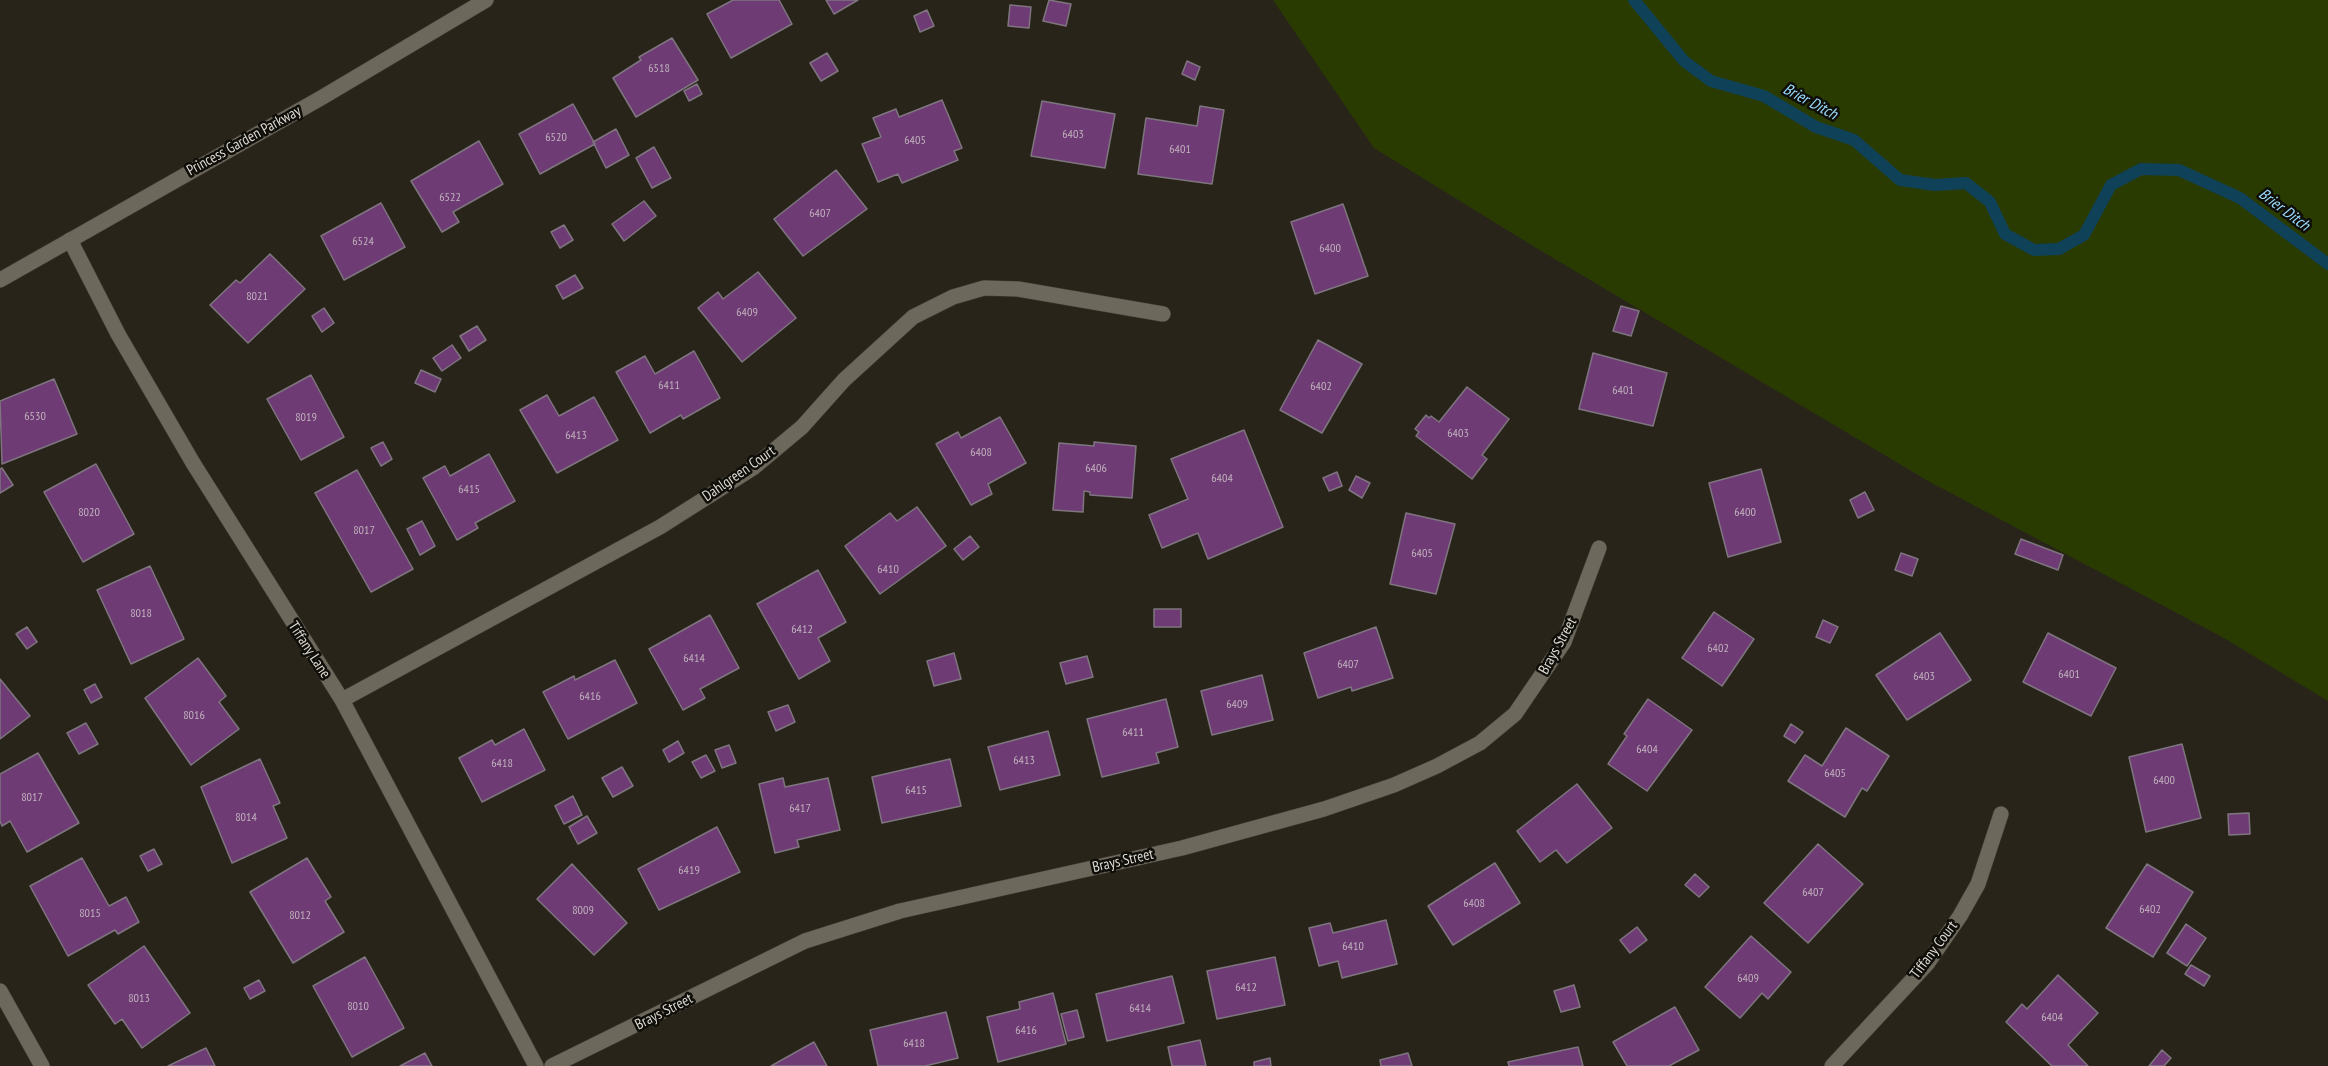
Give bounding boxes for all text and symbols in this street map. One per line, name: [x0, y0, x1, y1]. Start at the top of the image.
house number: 6518: [648, 62, 670, 76]
water label: Brier Ditch: [1780, 80, 1840, 124]
street label: Princess Garden Parkway: [184, 102, 304, 180]
house number: 6403: [1062, 128, 1084, 142]
house number: 6520: [545, 131, 567, 145]
house number: 6405: [904, 134, 926, 148]
house number: 6401: [1169, 143, 1191, 157]
water label: Brier Ditch: [2255, 185, 2313, 235]
house number: 6522: [439, 191, 461, 205]
house number: 6407: [809, 207, 831, 221]
house number: 6524: [352, 235, 374, 249]
house number: 6400: [1319, 242, 1341, 256]
house number: 8021: [246, 290, 268, 304]
house number: 6409: [736, 306, 758, 320]
house number: 6411: [658, 379, 680, 393]
house number: 6402: [1310, 380, 1332, 394]
house number: 6401: [1612, 384, 1634, 398]
house number: 6530: [24, 410, 46, 424]
house number: 8019: [295, 411, 317, 425]
house number: 6403: [1447, 427, 1469, 441]
house number: 6413: [565, 429, 587, 443]
street label: Dahlgreen Court: [699, 442, 779, 506]
house number: 6408: [970, 446, 992, 460]
house number: 6406: [1085, 462, 1107, 476]
house number: 6404: [1211, 472, 1233, 486]
house number: 6415: [458, 483, 480, 497]
house number: 8020: [78, 506, 100, 520]
house number: 6400: [1734, 506, 1756, 520]
house number: 8017: [353, 524, 375, 538]
house number: 6405: [1411, 547, 1433, 561]
house number: 6410: [877, 563, 899, 577]
house number: 8018: [130, 607, 152, 621]
street label: Brays Street: [1535, 614, 1581, 678]
street label: Tiffany Lane: [284, 618, 334, 682]
house number: 6412: [791, 623, 813, 637]
house number: 6402: [1707, 642, 1729, 656]
house number: 6414: [683, 652, 705, 666]
house number: 6407: [1337, 658, 1359, 672]
house number: 6401: [2058, 668, 2080, 682]
house number: 6403: [1913, 670, 1935, 684]
house number: 6416: [579, 690, 601, 704]
house number: 6409: [1226, 698, 1248, 712]
house number: 8016: [183, 709, 205, 723]
house number: 6411: [1122, 726, 1144, 740]
house number: 6404: [1636, 743, 1658, 757]
house number: 6413: [1013, 754, 1035, 768]
house number: 6418: [491, 757, 513, 771]
house number: 6405: [1824, 767, 1846, 781]
house number: 6400: [2153, 774, 2175, 788]
house number: 6415: [905, 784, 927, 798]
house number: 8017: [21, 791, 43, 805]
house number: 6417: [789, 802, 811, 816]
house number: 8014: [235, 811, 257, 825]
street label: Brays Street: [1091, 845, 1155, 877]
house number: 6419: [678, 864, 700, 878]
house number: 6407: [1802, 886, 1824, 900]
house number: 6408: [1463, 897, 1485, 911]
house number: 6402: [2139, 903, 2161, 917]
house number: 8009: [572, 904, 594, 918]
house number: 8015: [79, 907, 101, 921]
house number: 8012: [289, 909, 311, 923]
street label: Tiffany Court: [1907, 918, 1961, 982]
house number: 6410: [1342, 940, 1364, 954]
house number: 6409: [1737, 972, 1759, 986]
house number: 6412: [1235, 981, 1257, 995]
street label: Brays Street: [632, 990, 696, 1034]
house number: 8013: [128, 992, 150, 1006]
house number: 8010: [347, 1000, 369, 1014]
house number: 6414: [1129, 1002, 1151, 1016]
house number: 6404: [2041, 1011, 2063, 1025]
house number: 6416: [1015, 1024, 1037, 1038]
house number: 6418: [903, 1037, 925, 1051]

